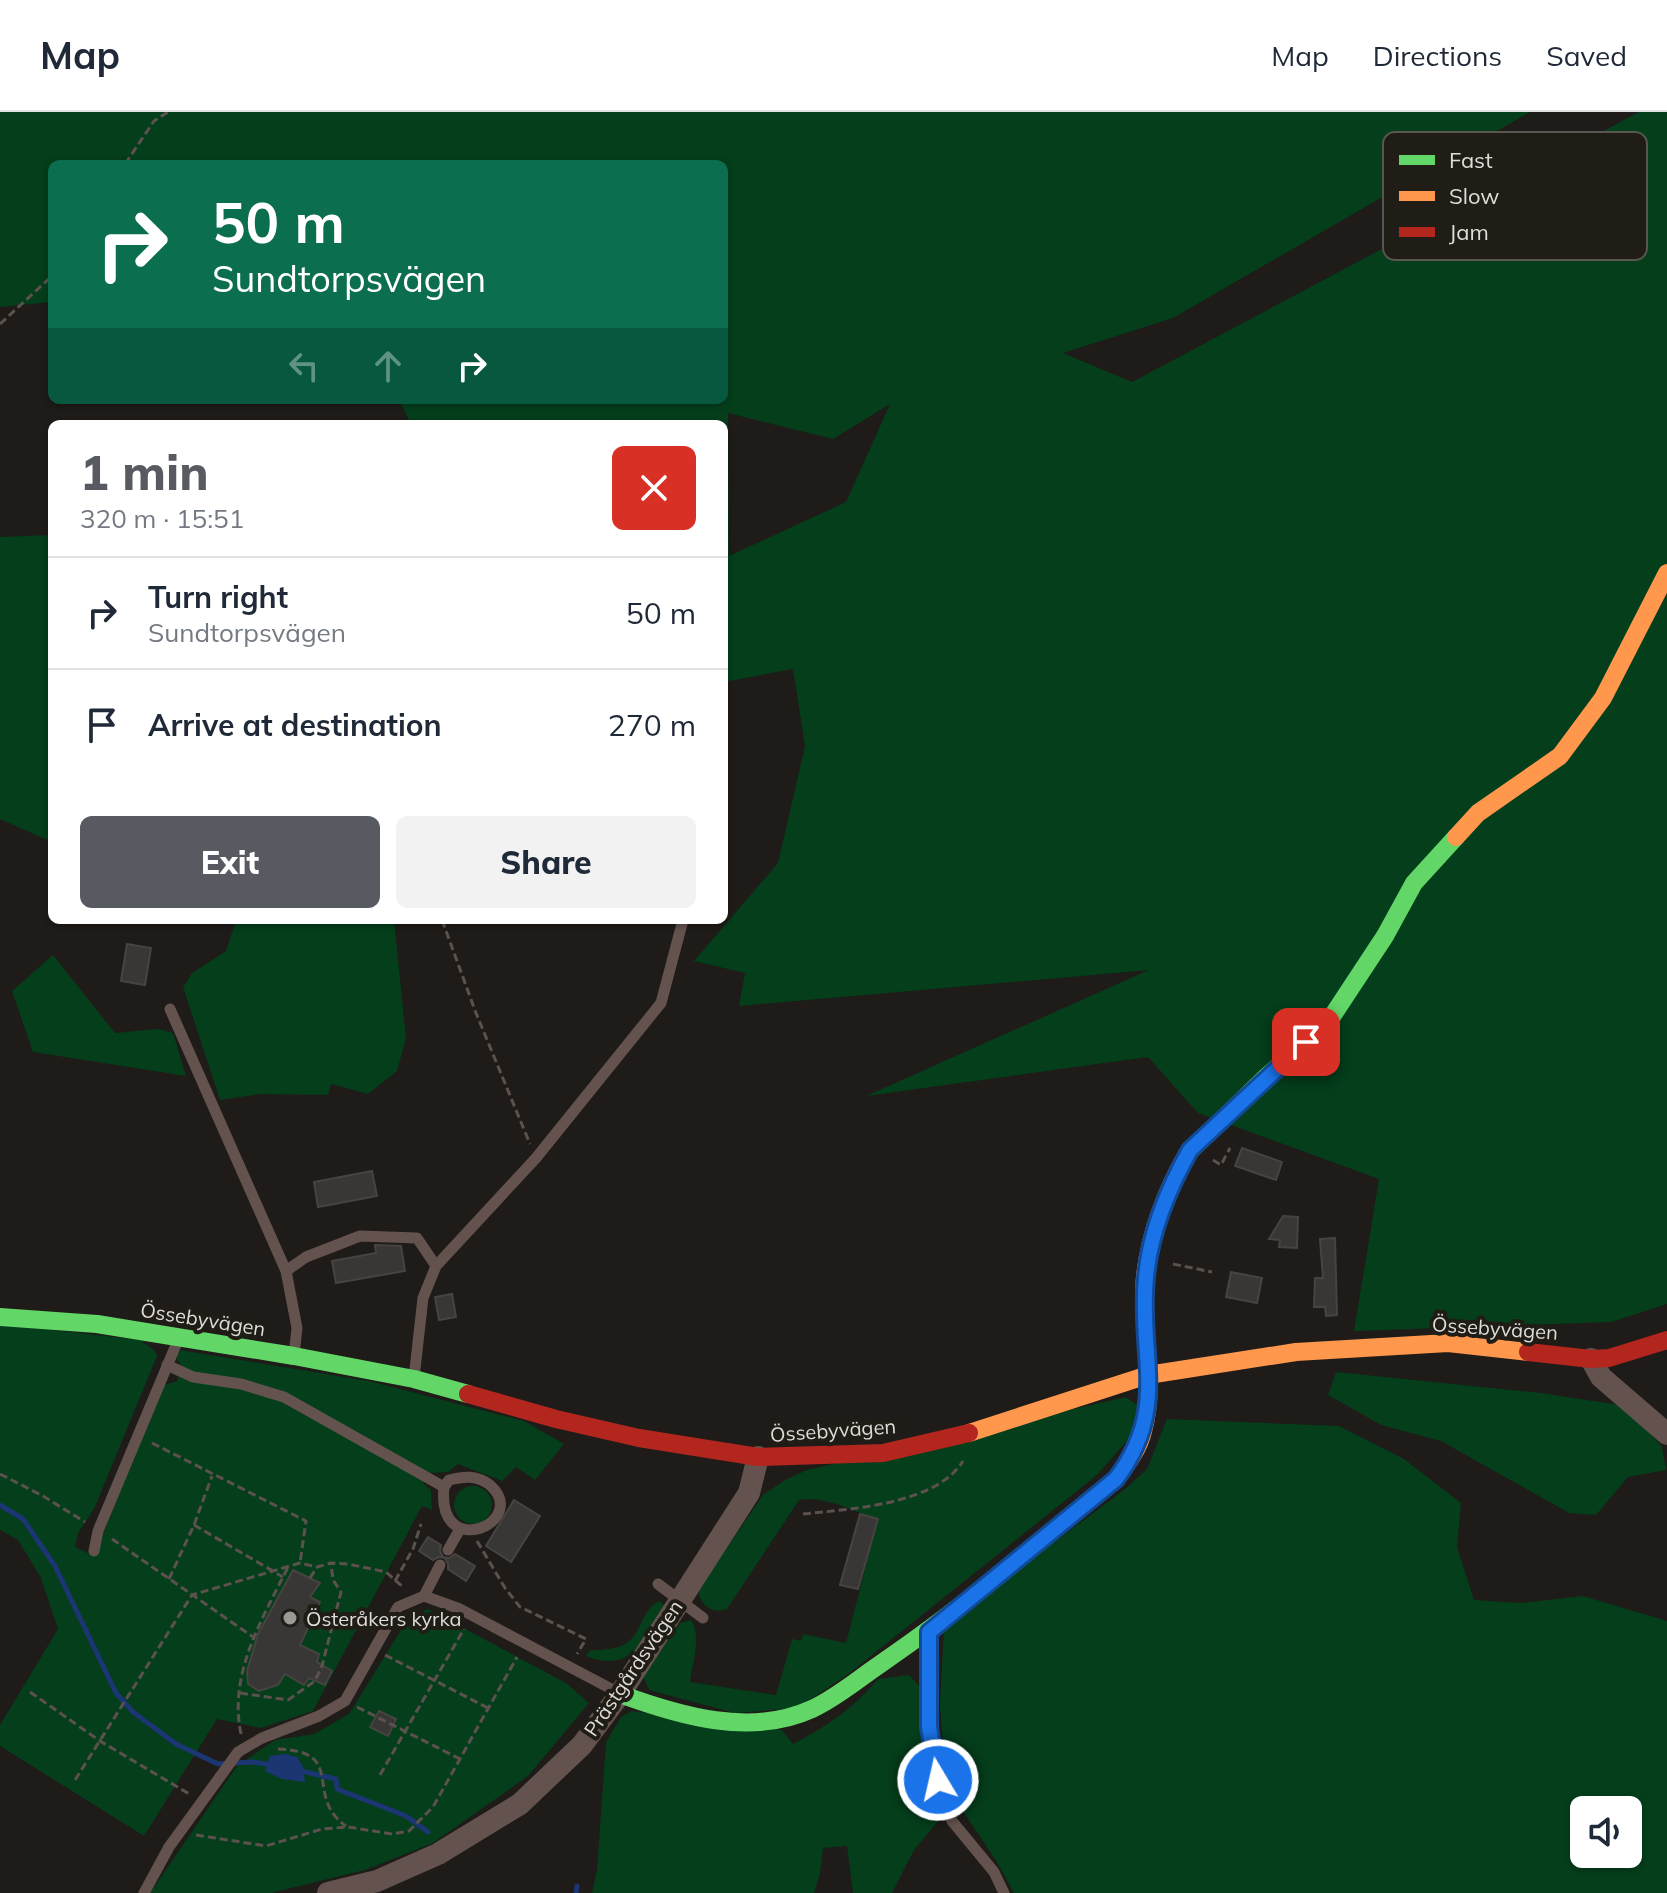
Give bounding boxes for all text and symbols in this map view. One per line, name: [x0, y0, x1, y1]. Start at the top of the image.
text: Map: [40, 31, 120, 79]
text: Map: [1271, 38, 1329, 73]
text: Directions: [1373, 38, 1502, 73]
text: Saved: [1546, 38, 1627, 73]
legend: [1383, 132, 1647, 260]
text: Fast: [1449, 146, 1493, 174]
text: Slow: [1449, 182, 1499, 210]
text: 50 m: [212, 187, 345, 257]
icon: right: [80, 192, 184, 296]
text: Jam: [1449, 218, 1489, 246]
text: Sundtorpsvägen: [212, 256, 486, 301]
icon: left: [282, 344, 326, 388]
icon: ahead: [366, 344, 410, 388]
icon: right: [450, 344, 494, 388]
text: 1 min: [80, 442, 209, 502]
button: close: [612, 446, 696, 530]
text: 320 m · 15:51: [80, 502, 244, 535]
text: Turn right: [148, 578, 288, 616]
icon: right: [80, 591, 124, 635]
text: 50 m: [626, 594, 696, 632]
text: Sundtorpsvägen: [148, 616, 346, 649]
icon: arrive: [80, 703, 124, 747]
text: Arrive at destination: [148, 706, 442, 744]
text: 270 m: [608, 706, 696, 744]
button: Exit: [80, 816, 380, 908]
button: Share: [396, 816, 696, 908]
pin: [1272, 1008, 1340, 1076]
icon: arrive: [1284, 1020, 1328, 1064]
street label: Össebyvägen: [139, 1297, 267, 1341]
street label: Össebyvägen: [1431, 1311, 1559, 1345]
street label: Össebyvägen: [769, 1413, 897, 1447]
street label: Prästgårdsvägen: [578, 1595, 688, 1741]
place label: Österåkers kyrka: [306, 1606, 462, 1631]
marker: Österåkers kyrka: [281, 1609, 299, 1627]
position arrow: [896, 1738, 980, 1822]
map controls: [1570, 1796, 1642, 1868]
button: sound: [1570, 1796, 1642, 1868]

